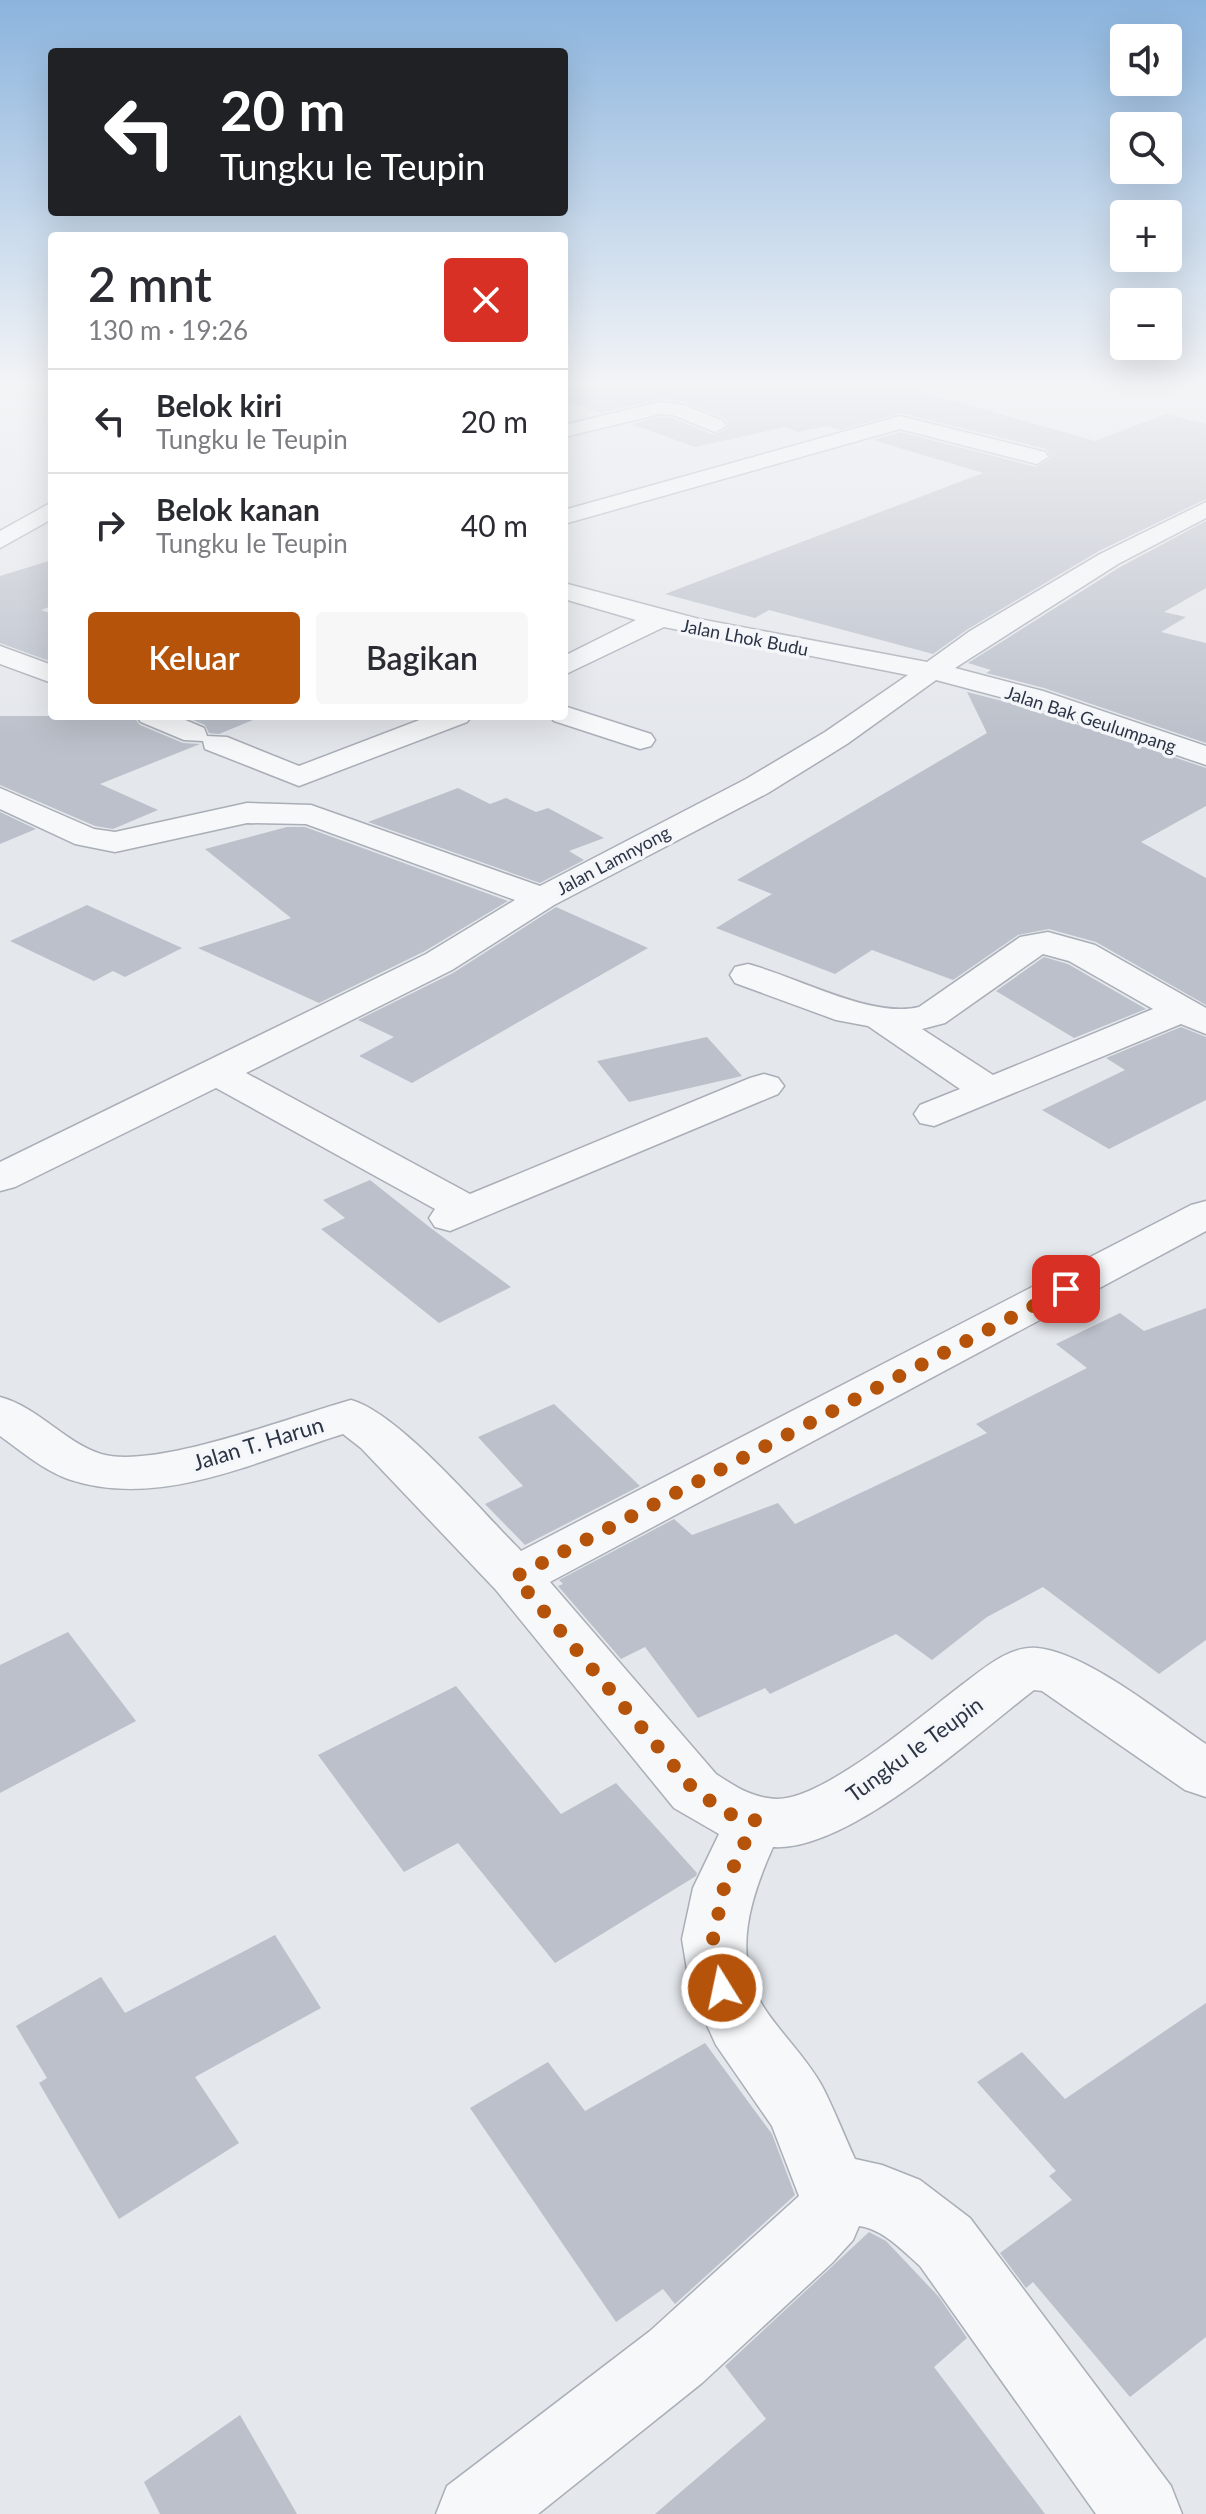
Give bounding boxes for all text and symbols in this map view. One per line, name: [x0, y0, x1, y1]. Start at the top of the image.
map controls: [1110, 24, 1182, 360]
button: sound: [1110, 24, 1182, 96]
text: 20 m: [220, 76, 345, 143]
icon: left: [88, 80, 192, 184]
button: search: [1110, 112, 1182, 184]
text: Tungku Ie Teupin: [220, 144, 485, 188]
button: +: [1110, 200, 1182, 272]
text: 2 mnt: [88, 255, 212, 312]
button: close: [444, 258, 528, 342]
button: −: [1110, 288, 1182, 360]
text: 130 m · 19:26: [88, 314, 248, 346]
text: Belok kiri: [156, 387, 282, 423]
icon: left: [88, 399, 132, 443]
text: 20 m: [461, 403, 528, 439]
text: Tungku Ie Teupin: [156, 423, 348, 455]
text: Belok kanan: [156, 491, 320, 527]
icon: right: [88, 503, 132, 547]
text: 40 m: [461, 507, 528, 543]
text: Tungku Ie Teupin: [156, 527, 348, 559]
button: Keluar: [88, 612, 300, 704]
button: Bagikan: [316, 612, 528, 704]
street label: Jalan Lhok Budu: [680, 614, 810, 660]
street label: Jalan Bak Geulumpang: [1003, 681, 1179, 757]
street label: Jalan Lamnyong: [552, 821, 674, 899]
pin: [1032, 1255, 1100, 1323]
icon: arrive: [1044, 1267, 1088, 1311]
street label: Jalan T. Harun: [189, 1410, 327, 1476]
street label: Tungku Ie Teupin: [840, 1690, 988, 1808]
position arrow: [680, 1946, 764, 2030]

